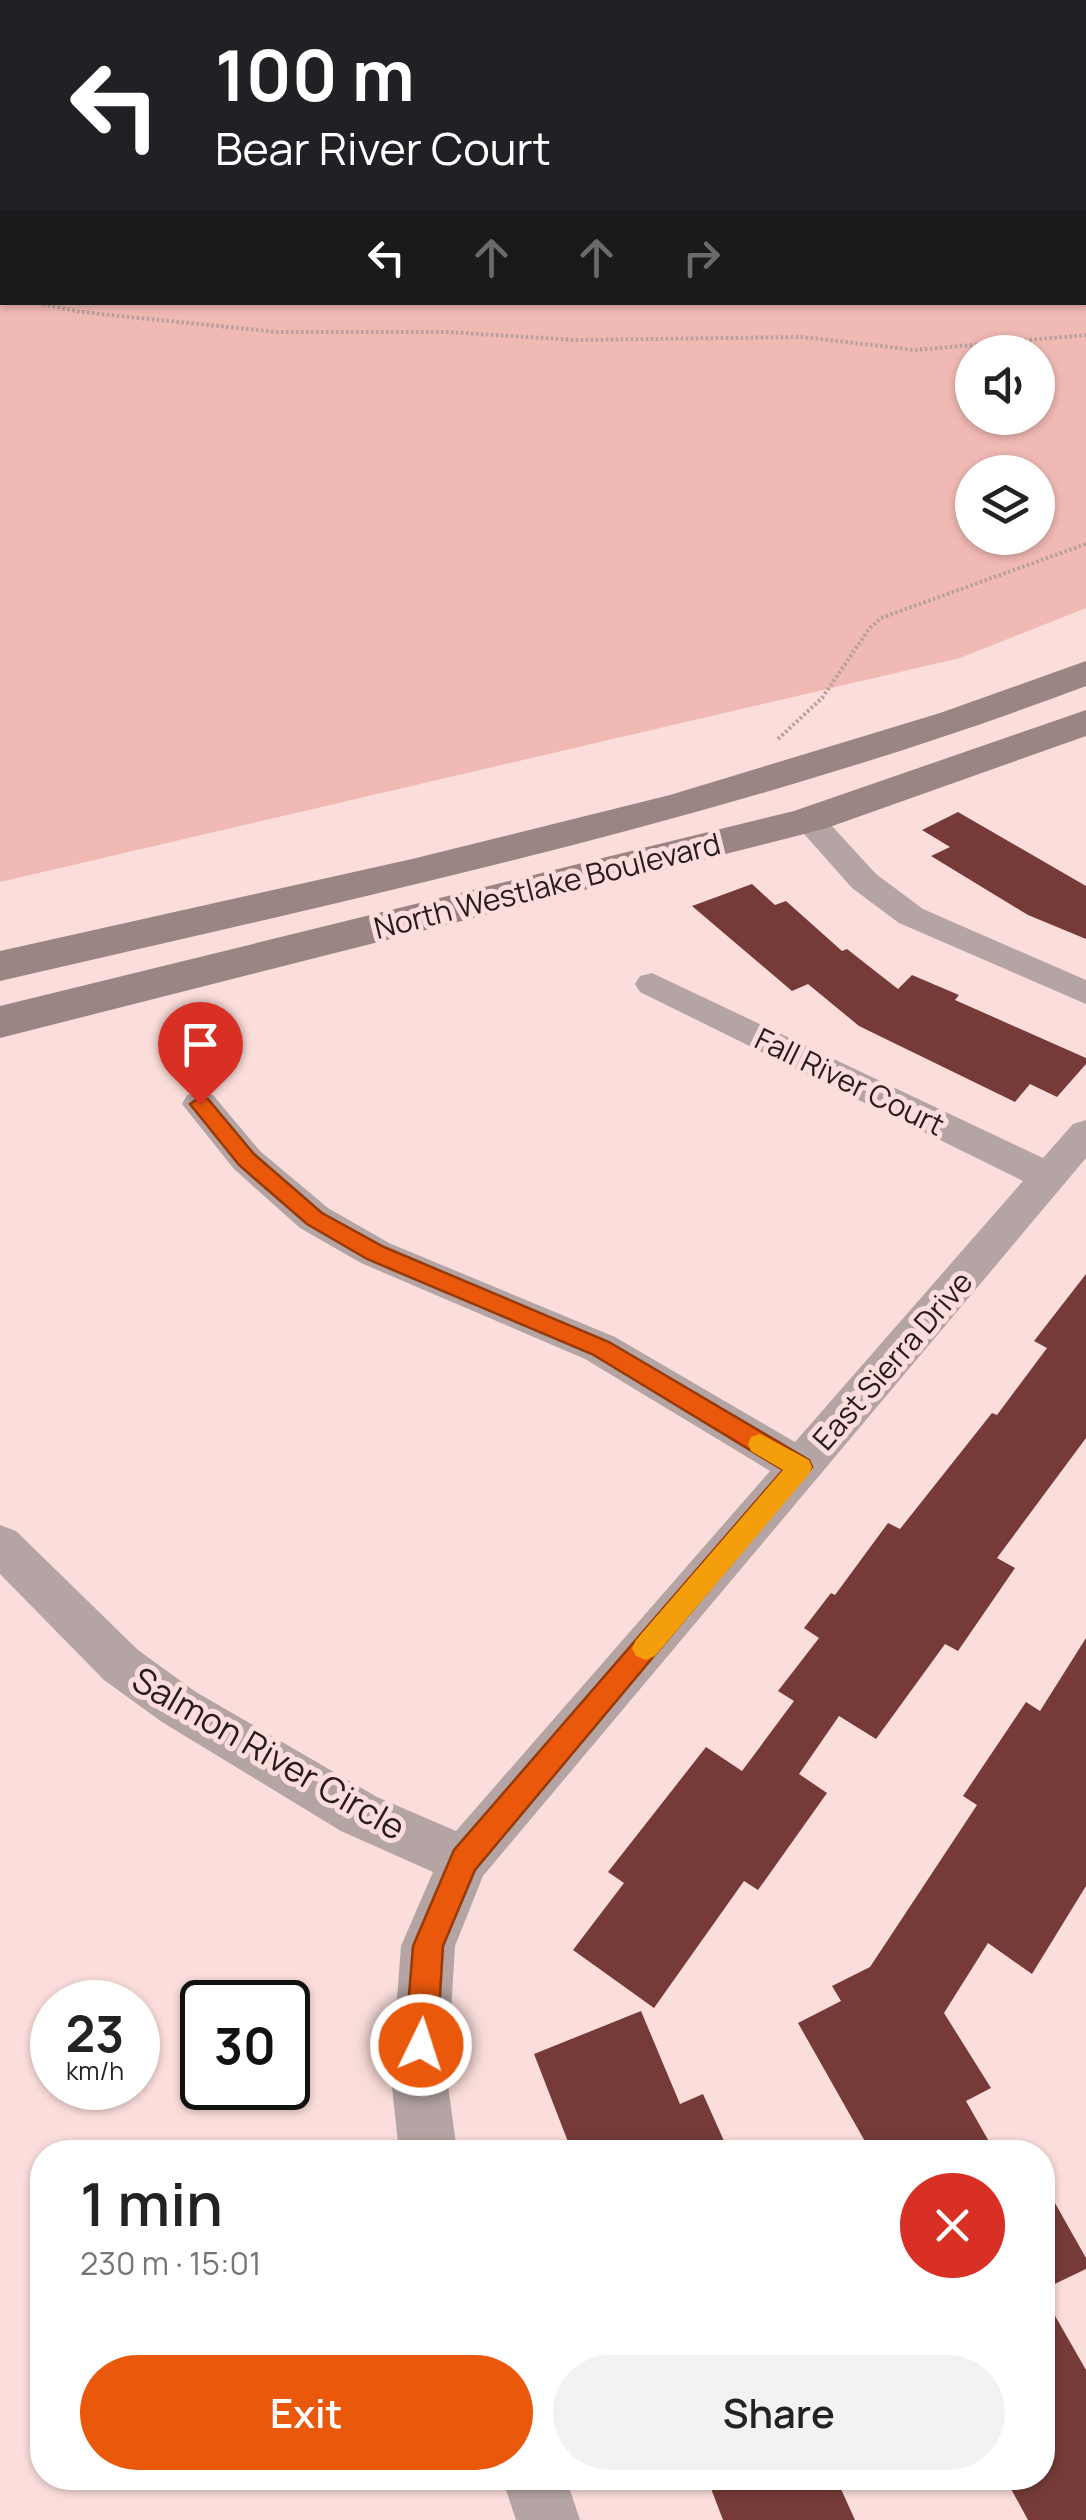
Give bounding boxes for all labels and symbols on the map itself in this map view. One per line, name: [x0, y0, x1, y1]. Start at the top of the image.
street label: North Westlake Boulevard: [370, 822, 724, 948]
pin: [158, 1002, 243, 1105]
street label: Fall River Court: [748, 1017, 952, 1145]
street label: East Sierra Drive: [803, 1262, 981, 1458]
street label: Salmon River Circle: [124, 1655, 414, 1851]
speed limit sign: 30: [180, 1980, 310, 2110]
position arrow: [369, 1993, 473, 2097]

